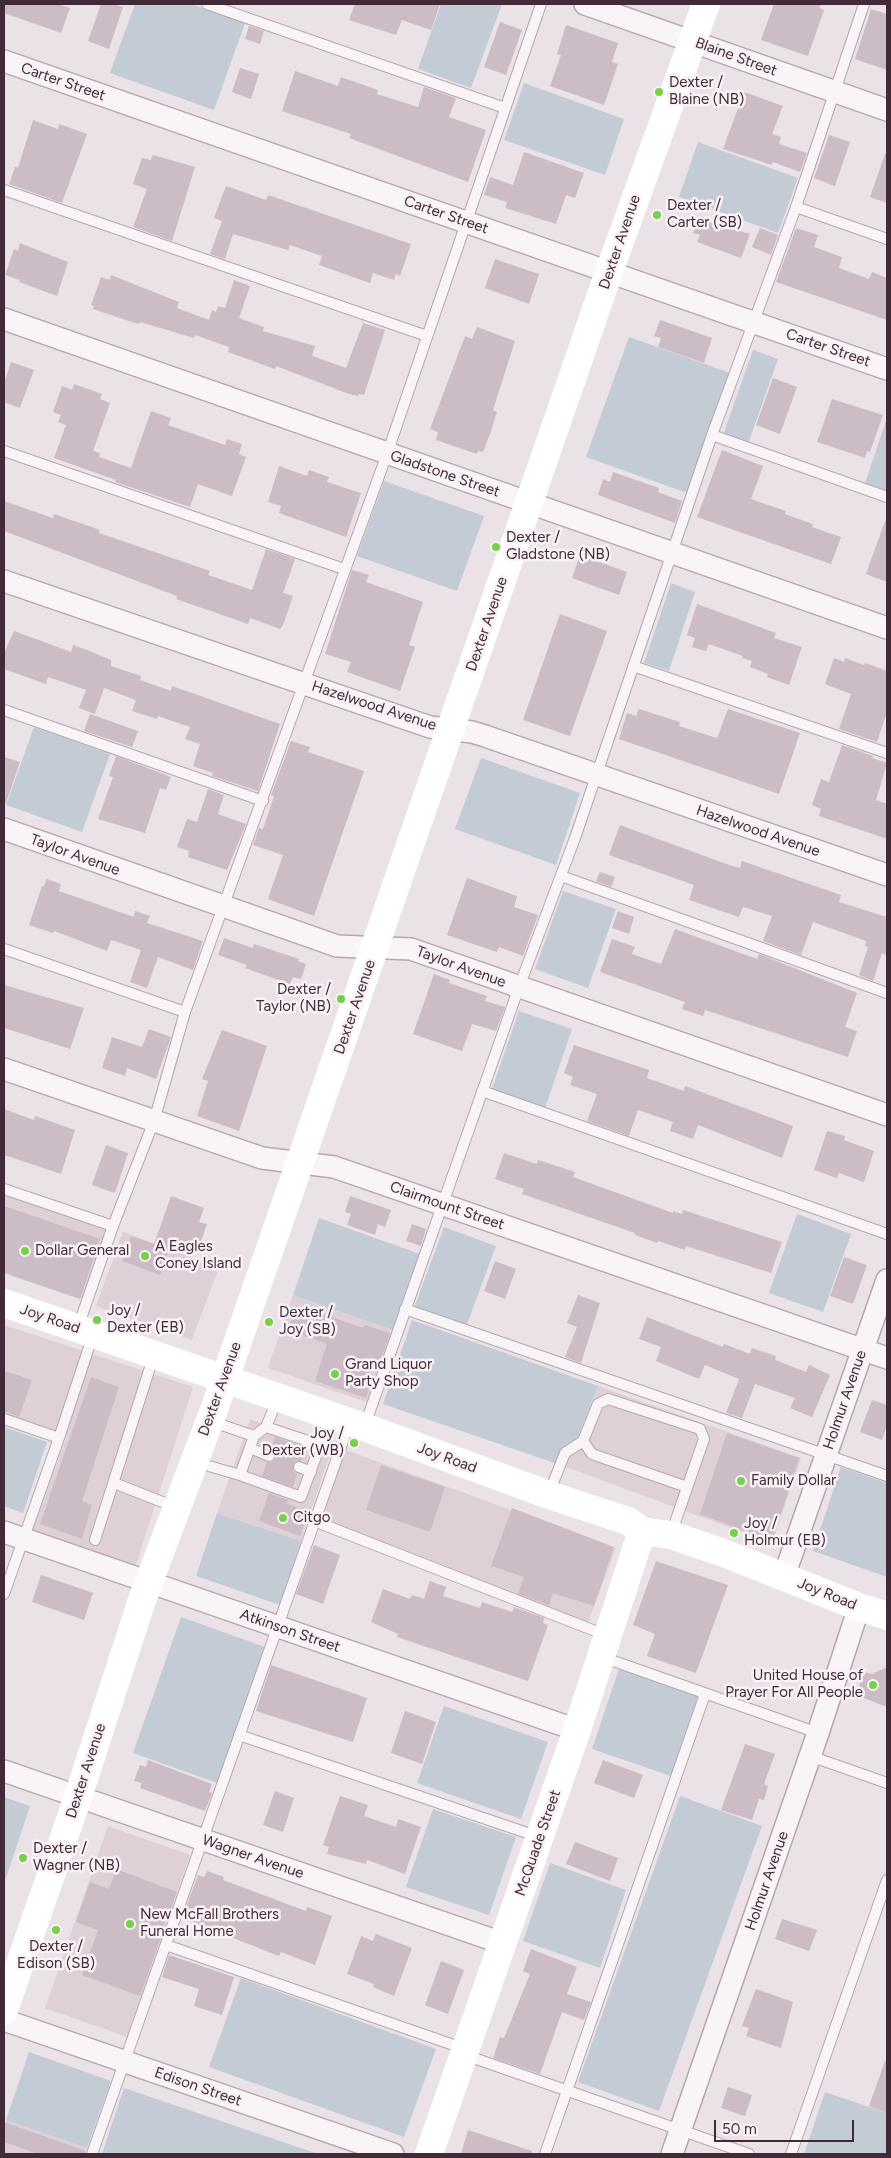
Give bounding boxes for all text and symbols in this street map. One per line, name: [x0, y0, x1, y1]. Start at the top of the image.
street label: Blaine Street: [693, 34, 779, 80]
street label: Carter Street: [18, 59, 108, 105]
place label: Dexter / Blaine (NB): [669, 74, 744, 109]
marker: Dexter / Blaine (NB): [653, 86, 665, 98]
street label: Carter Street: [401, 192, 491, 238]
street label: Dexter Avenue: [595, 192, 645, 292]
place label: Dexter / Carter (SB): [667, 197, 742, 232]
marker: Dexter / Carter (SB): [651, 209, 663, 221]
street label: Carter Street: [783, 325, 873, 371]
street label: Gladstone Street: [388, 447, 502, 501]
place label: Dexter / Gladstone (NB): [506, 529, 610, 564]
marker: Dexter / Gladstone (NB): [490, 541, 502, 553]
street label: Dexter Avenue: [462, 574, 512, 674]
street label: Hazelwood Avenue: [309, 677, 439, 735]
street label: Hazelwood Avenue: [694, 801, 822, 861]
street label: Taylor Avenue: [28, 830, 122, 880]
street label: Taylor Avenue: [414, 942, 508, 992]
street label: Dexter Avenue: [330, 957, 380, 1057]
place label: Dexter / Taylor (NB): [256, 981, 331, 1016]
marker: Dexter / Taylor (NB): [335, 993, 347, 1005]
street label: Clairmount Street: [387, 1178, 507, 1234]
place label: A Eagles Coney Island: [155, 1238, 242, 1273]
place label: Dollar General: [35, 1242, 129, 1260]
marker: Dollar General: [19, 1245, 31, 1257]
marker: A Eagles Coney Island: [139, 1250, 151, 1262]
street label: Joy Road: [18, 1300, 82, 1338]
place label: Joy / Dexter (EB): [107, 1302, 184, 1337]
place label: Dexter / Joy (SB): [279, 1304, 336, 1339]
marker: Joy / Dexter (EB): [91, 1314, 103, 1326]
marker: Dexter / Joy (SB): [263, 1316, 275, 1328]
street label: Dexter Avenue: [195, 1339, 245, 1439]
street label: Holmur Avenue: [820, 1348, 870, 1452]
place label: Grand Liquor Party Shop: [345, 1356, 432, 1391]
marker: Grand Liquor Party Shop: [329, 1368, 341, 1380]
place label: Joy / Dexter (WB): [262, 1425, 344, 1460]
marker: Joy / Dexter (WB): [348, 1437, 360, 1449]
street label: Joy Road: [415, 1439, 479, 1477]
place label: Family Dollar: [751, 1472, 836, 1490]
marker: Family Dollar: [735, 1475, 747, 1487]
place label: Citgo: [293, 1509, 330, 1527]
marker: Citgo: [277, 1512, 289, 1524]
place label: Joy / Holmur (EB): [744, 1515, 826, 1550]
marker: Joy / Holmur (EB): [728, 1527, 740, 1539]
street label: Joy Road: [795, 1574, 859, 1614]
street label: Atkinson Street: [238, 1605, 342, 1657]
place label: United House of Prayer For All People: [725, 1667, 863, 1702]
marker: United House of Prayer For All People: [867, 1679, 879, 1691]
street label: Dexter Avenue: [62, 1721, 110, 1821]
street label: McQuade Street: [511, 1787, 565, 1899]
street label: Holmur Avenue: [742, 1829, 792, 1933]
street label: Wagner Avenue: [200, 1831, 306, 1883]
place label: Dexter / Wagner (NB): [33, 1840, 120, 1875]
marker: Dexter / Wagner (NB): [17, 1852, 29, 1864]
place label: New McFall Brothers Funeral Home: [140, 1906, 279, 1941]
marker: New McFall Brothers Funeral Home: [124, 1918, 136, 1930]
marker: Dexter / Edison (SB): [50, 1924, 62, 1936]
place label: Dexter / Edison (SB): [17, 1938, 95, 1973]
street label: Edison Street: [152, 2064, 244, 2110]
scale bar: [716, 2110, 856, 2142]
text: 50 m: [722, 2120, 757, 2138]

